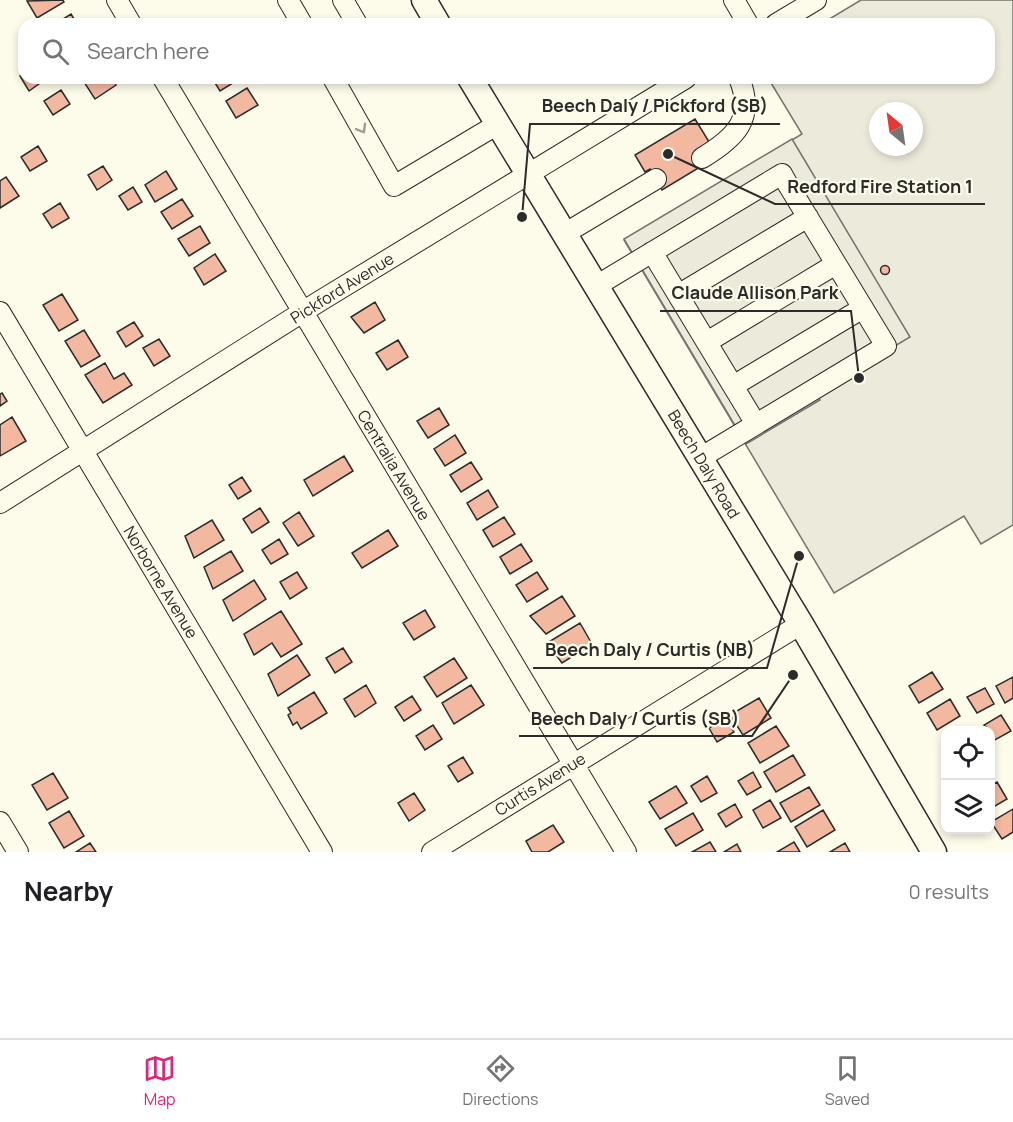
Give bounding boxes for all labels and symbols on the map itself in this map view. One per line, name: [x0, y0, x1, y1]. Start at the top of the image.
callout: Beech Daly / Pickford (SB): [530, 88, 780, 124]
text: Beech Daly / Pickford (SB): [542, 93, 768, 117]
north arrow: [869, 102, 923, 156]
one-way arrow: [354, 123, 366, 133]
callout: Redford Fire Station 1: [775, 168, 985, 204]
text: Redford Fire Station 1: [787, 174, 973, 198]
street label: Pickford Avenue: [286, 247, 398, 329]
callout: Claude Allison Park: [660, 275, 851, 311]
text: Claude Allison Park: [672, 280, 840, 304]
street label: Centralia Avenue: [352, 406, 436, 524]
street label: Beech Daly Road: [663, 406, 745, 522]
street label: Norborne Avenue: [119, 522, 203, 642]
callout: Beech Daly / Curtis (NB): [533, 632, 767, 668]
text: Beech Daly / Curtis (NB): [545, 637, 755, 661]
callout: Beech Daly / Curtis (SB): [519, 700, 752, 736]
text: Beech Daly / Curtis (SB): [531, 706, 739, 730]
street label: Curtis Avenue: [490, 747, 590, 821]

